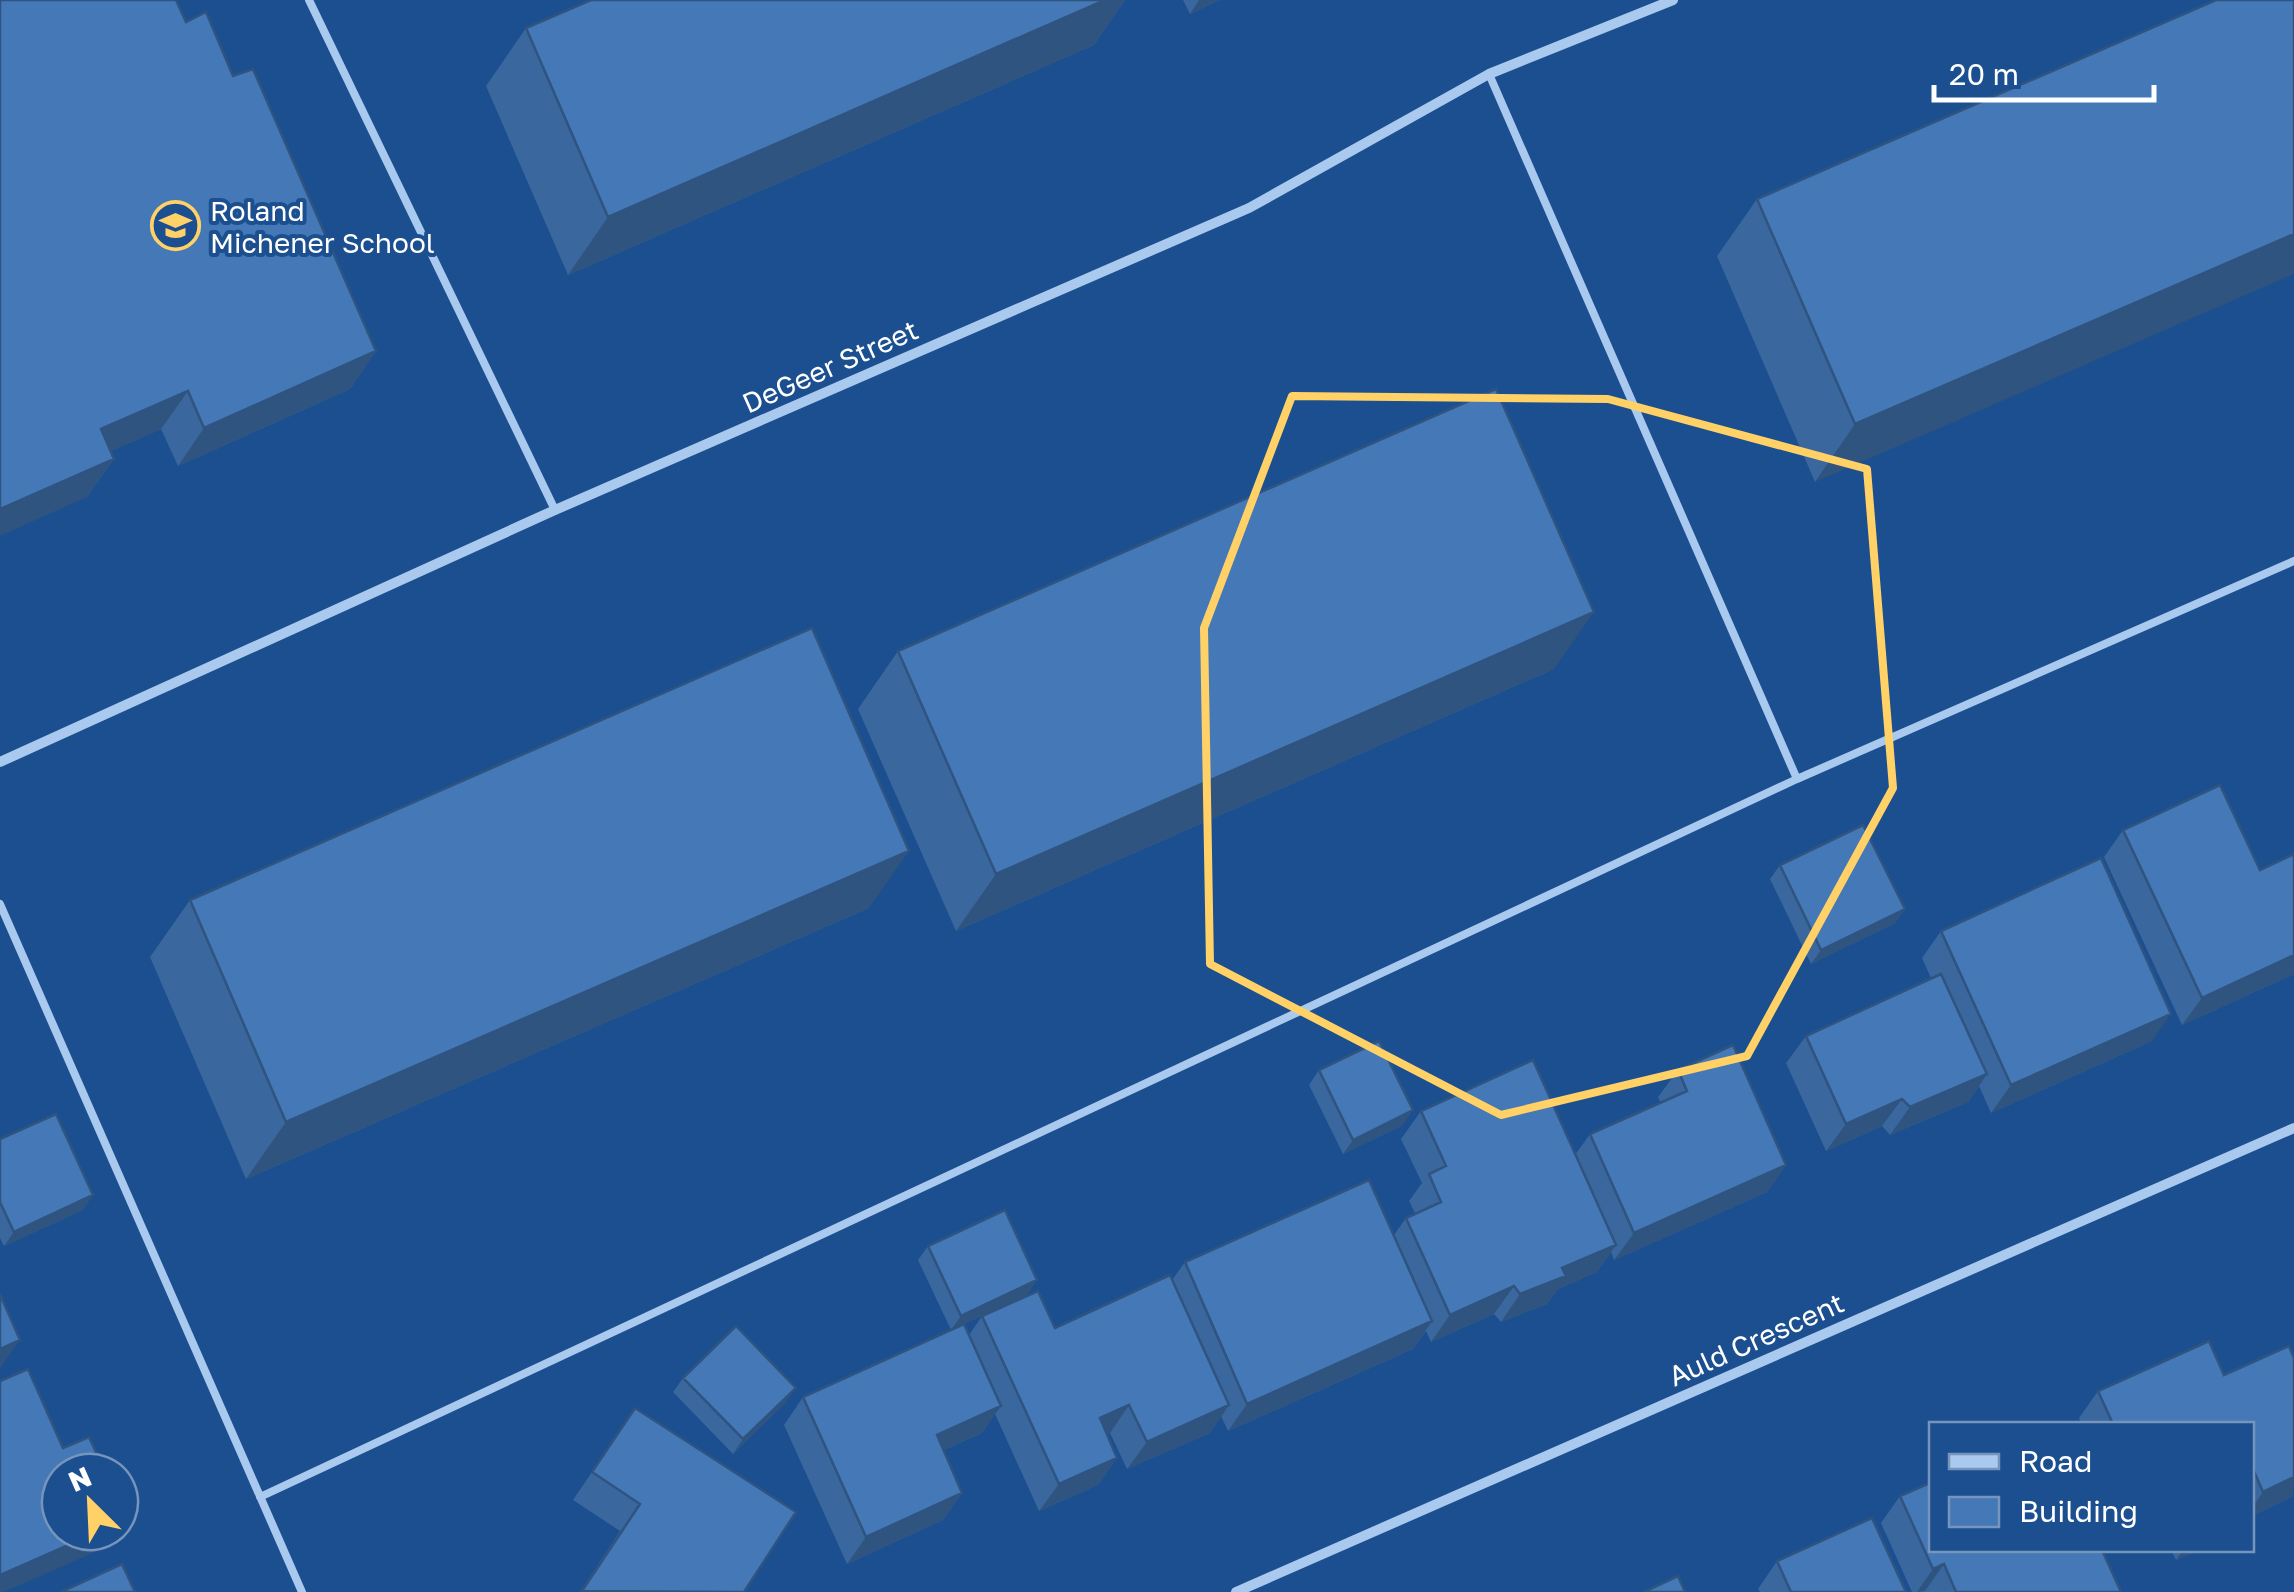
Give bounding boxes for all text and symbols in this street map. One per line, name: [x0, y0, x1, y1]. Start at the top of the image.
scale bar: [1934, 40, 2154, 102]
text: 20 m: [1949, 56, 2019, 92]
place label: Roland Michener School: [210, 194, 435, 259]
school or university icon: Roland Michener School: [149, 200, 201, 252]
street label: DeGeer Street: [737, 313, 923, 419]
street label: Auld Crescent: [1663, 1286, 1849, 1392]
legend: [1929, 1422, 2254, 1552]
text: Road: [2019, 1443, 2093, 1479]
north arrow: [40, 1452, 140, 1552]
text: N: [63, 1459, 96, 1498]
text: Building: [2019, 1493, 2138, 1529]

